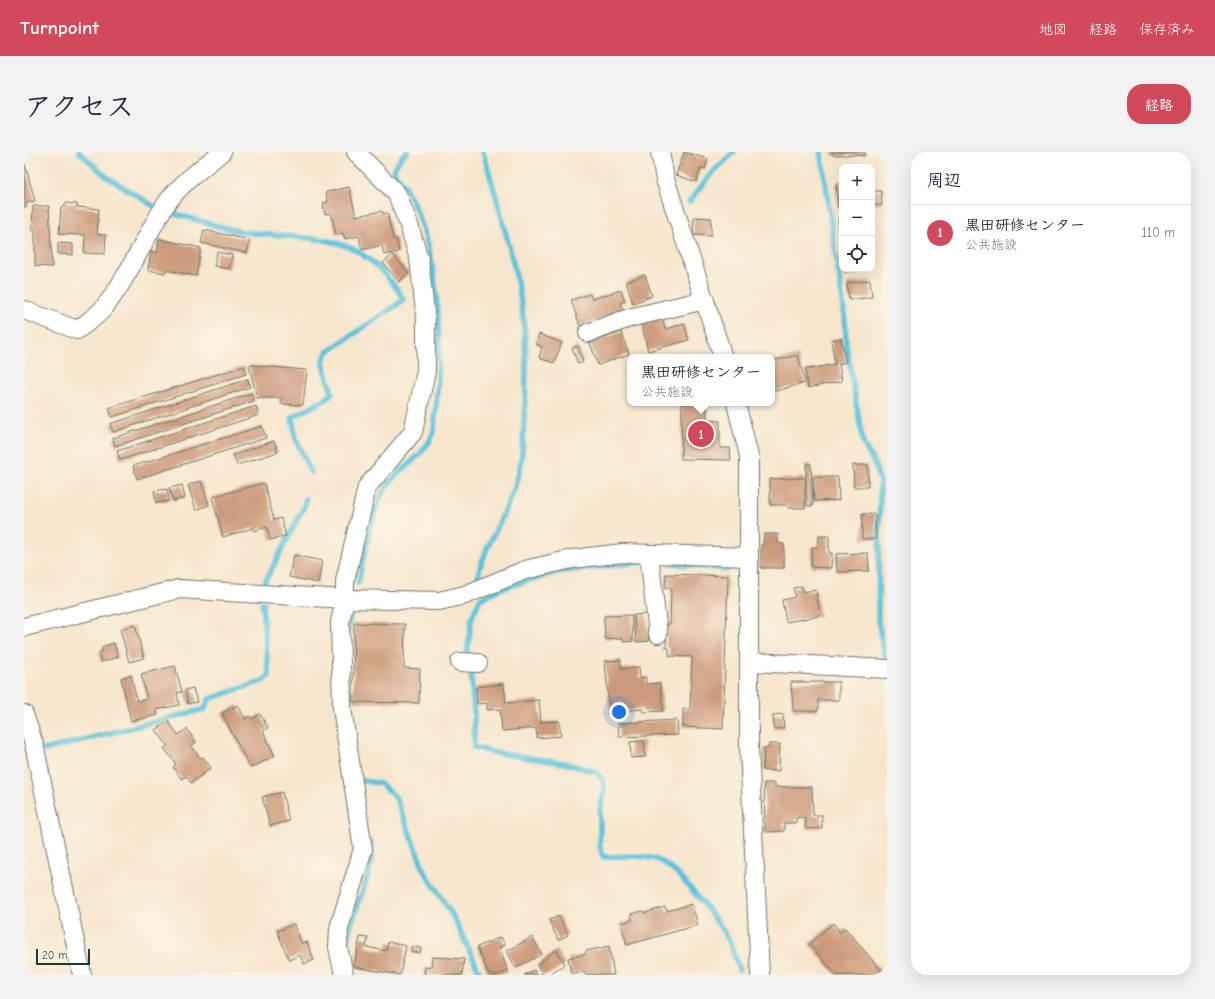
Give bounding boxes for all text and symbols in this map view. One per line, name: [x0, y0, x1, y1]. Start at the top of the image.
text: Turnpoint: [20, 17, 99, 39]
text: 地図: [1039, 21, 1067, 38]
text: 経路: [1089, 21, 1117, 38]
text: 保存済み: [1139, 21, 1195, 38]
button: 経路: [1127, 84, 1191, 124]
text: アクセス: [24, 91, 134, 123]
map controls: [839, 164, 875, 272]
button: +: [839, 164, 875, 200]
text: 周辺: [927, 171, 961, 190]
button: −: [839, 200, 875, 236]
text: 黒田研修センター: [965, 216, 1085, 234]
text: 1: [937, 225, 943, 240]
text: 110 m: [1142, 225, 1175, 240]
button: locate: [839, 236, 875, 272]
text: 公共施設: [965, 237, 1017, 252]
popup: [627, 354, 775, 406]
text: 黒田研修センター: [641, 363, 761, 381]
text: 公共施設: [641, 384, 693, 399]
pin: 1: [688, 419, 714, 449]
your location: [609, 702, 629, 722]
scale bar: [36, 947, 90, 966]
text: 20 m: [42, 949, 67, 962]

